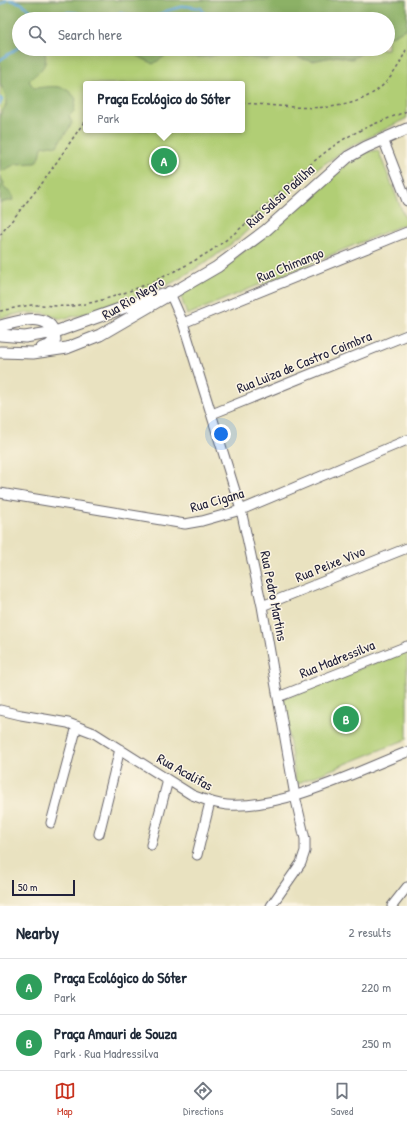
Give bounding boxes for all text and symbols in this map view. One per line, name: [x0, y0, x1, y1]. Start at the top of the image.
search box: [12, 12, 395, 56]
icon: search: [26, 23, 48, 45]
text: Search here: [58, 24, 122, 45]
popup: [83, 81, 245, 133]
text: Praça Ecológico do Sóter: [97, 88, 231, 109]
text: Park: [97, 109, 119, 127]
pin: A: [151, 146, 177, 176]
street label: Rua Salsa Padilha: [241, 159, 318, 232]
street label: Rua Chimango: [254, 242, 327, 287]
street label: Rua Rio Negro: [98, 271, 168, 324]
street label: Rua Luiza de Castro Coimbra: [234, 326, 375, 397]
your location: [211, 424, 231, 444]
street label: Rua Cigana: [188, 483, 247, 517]
street label: Rua Peixe Vivo: [292, 541, 368, 586]
street label: Rua Pedro Martins: [256, 549, 293, 643]
street label: Rua Madressilva: [296, 635, 378, 682]
pin: B: [333, 704, 359, 734]
street label: Rua Acalifas: [154, 748, 217, 795]
scale bar: [12, 878, 75, 897]
text: 50 m: [18, 880, 38, 894]
text: Nearby: [16, 921, 59, 944]
text: 2 results: [349, 923, 391, 941]
text: Praça Ecológico do Sóter: [54, 967, 187, 988]
text: A: [26, 978, 32, 996]
text: 220 m: [361, 978, 391, 996]
text: Park: [54, 988, 76, 1006]
text: Praça Amauri de Souza: [54, 1023, 177, 1044]
text: B: [26, 1034, 32, 1052]
text: 250 m: [362, 1034, 391, 1052]
text: Park · Rua Madressilva: [54, 1044, 158, 1062]
tab: Map: [54, 1080, 76, 1118]
tab: Directions: [183, 1080, 224, 1118]
tab: Saved: [331, 1080, 353, 1118]

